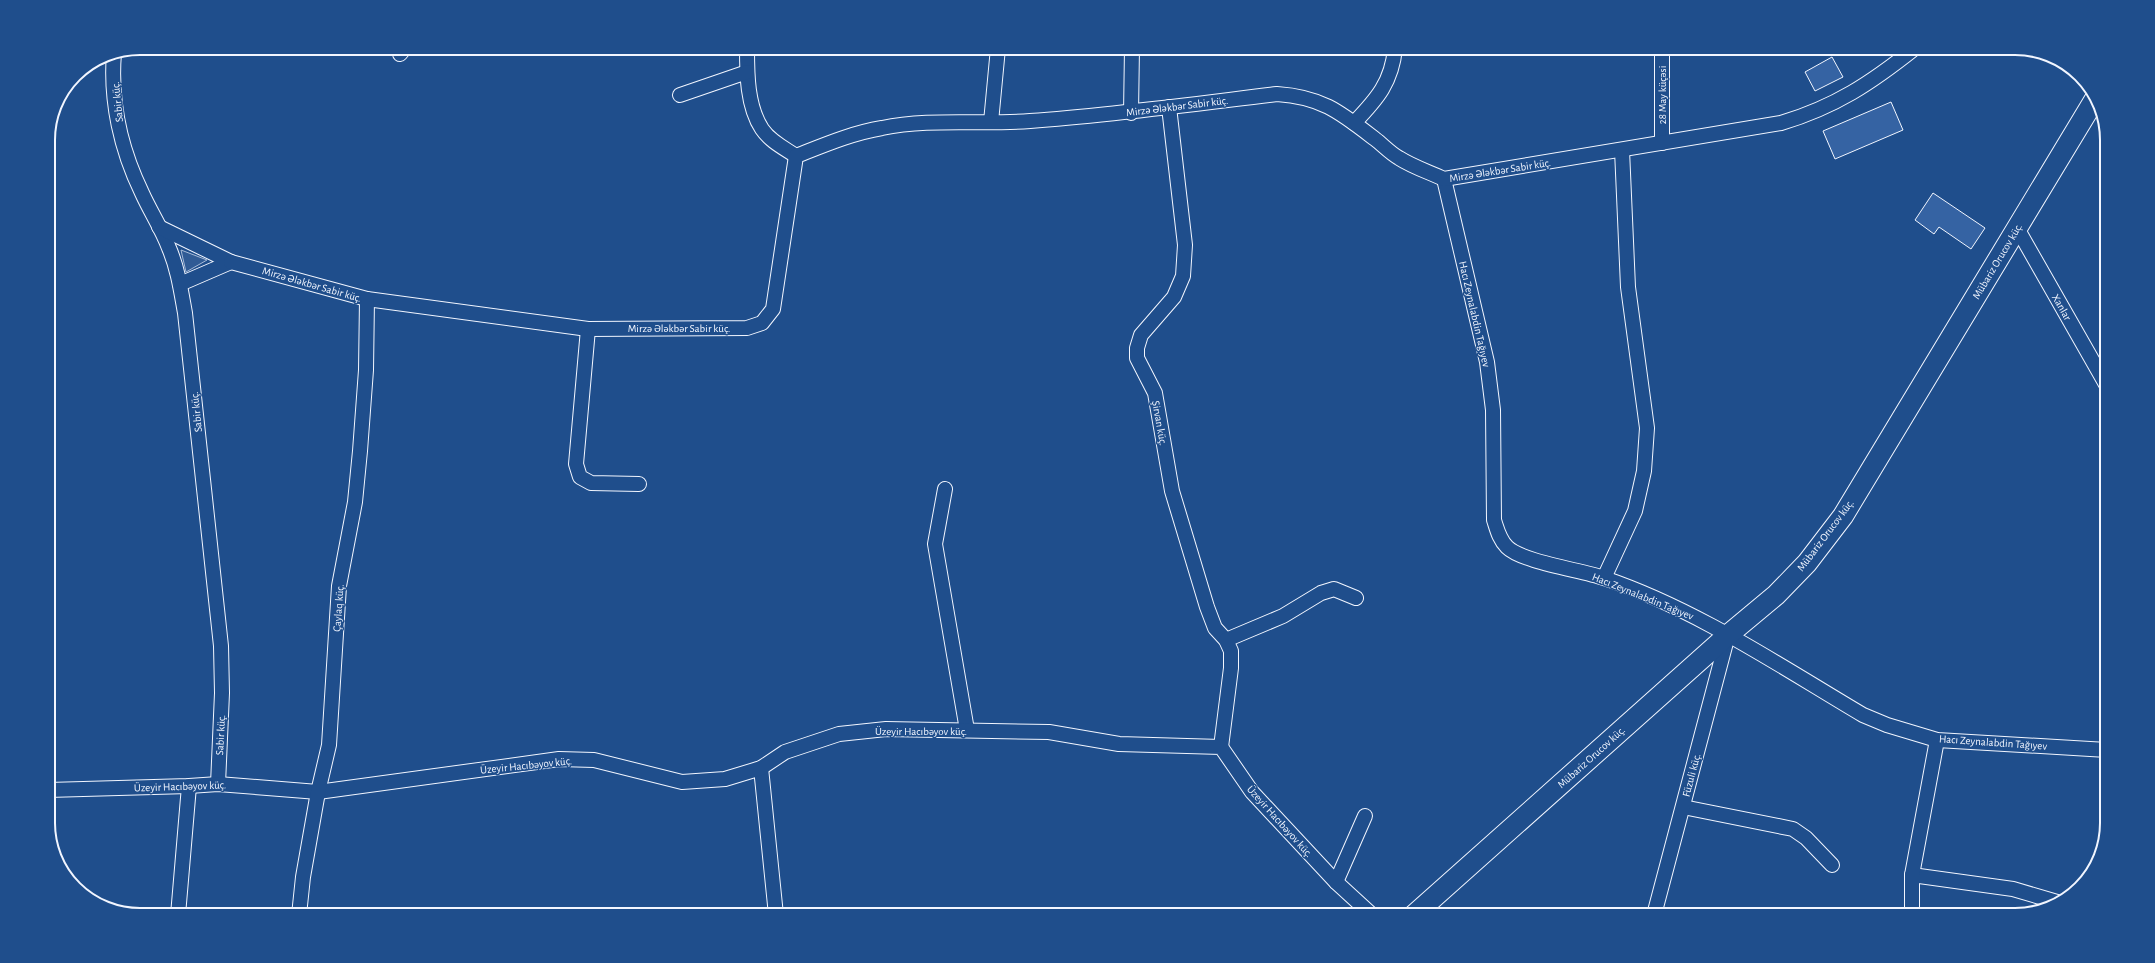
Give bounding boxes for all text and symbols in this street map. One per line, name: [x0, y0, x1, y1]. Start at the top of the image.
street label: 28 May küçəsi: [1657, 66, 1668, 124]
street label: Sabir küç.: [110, 81, 125, 123]
street label: Mirzə Ələkbər Sabir küç.: [1125, 95, 1229, 118]
street label: Mirzə Ələkbər Sabir küç.: [1448, 157, 1552, 184]
street label: Mübariz Orucov küç.: [1970, 221, 2024, 301]
street label: Hacı Zeynalabdin Tağıyev: [1457, 260, 1492, 369]
street label: Mirzə Ələkbər Sabir küç.: [261, 265, 363, 304]
street label: Xanlar: [2050, 292, 2074, 323]
street label: Mirzə Ələkbər Sabir küç.: [628, 323, 730, 334]
street label: Sabir küç.: [189, 391, 204, 433]
street label: Şirvan küç.: [1150, 400, 1169, 446]
street label: Mübariz Orucov küç.: [1795, 497, 1856, 573]
street label: Hacı Zeynalabdin Tağıyev: [1590, 571, 1695, 622]
street label: Çaylaq küç.: [331, 584, 346, 632]
street label: Sabir küç.: [214, 714, 227, 756]
street label: Mübariz Orucov küç.: [1556, 724, 1627, 790]
street label: Üzeyir Hacıbəyov küç.: [875, 726, 967, 737]
street label: Hacı Zeynalabdin Tağıyev: [1938, 733, 2048, 752]
street label: Füzuli küç.: [1680, 752, 1703, 798]
street label: Üzeyir Hacıbəyov küç.: [480, 755, 572, 776]
street label: Üzeyir Hacıbəyov küç.: [134, 779, 226, 794]
street label: Üzeyir Hacıbəyov küç.: [1245, 783, 1315, 859]

